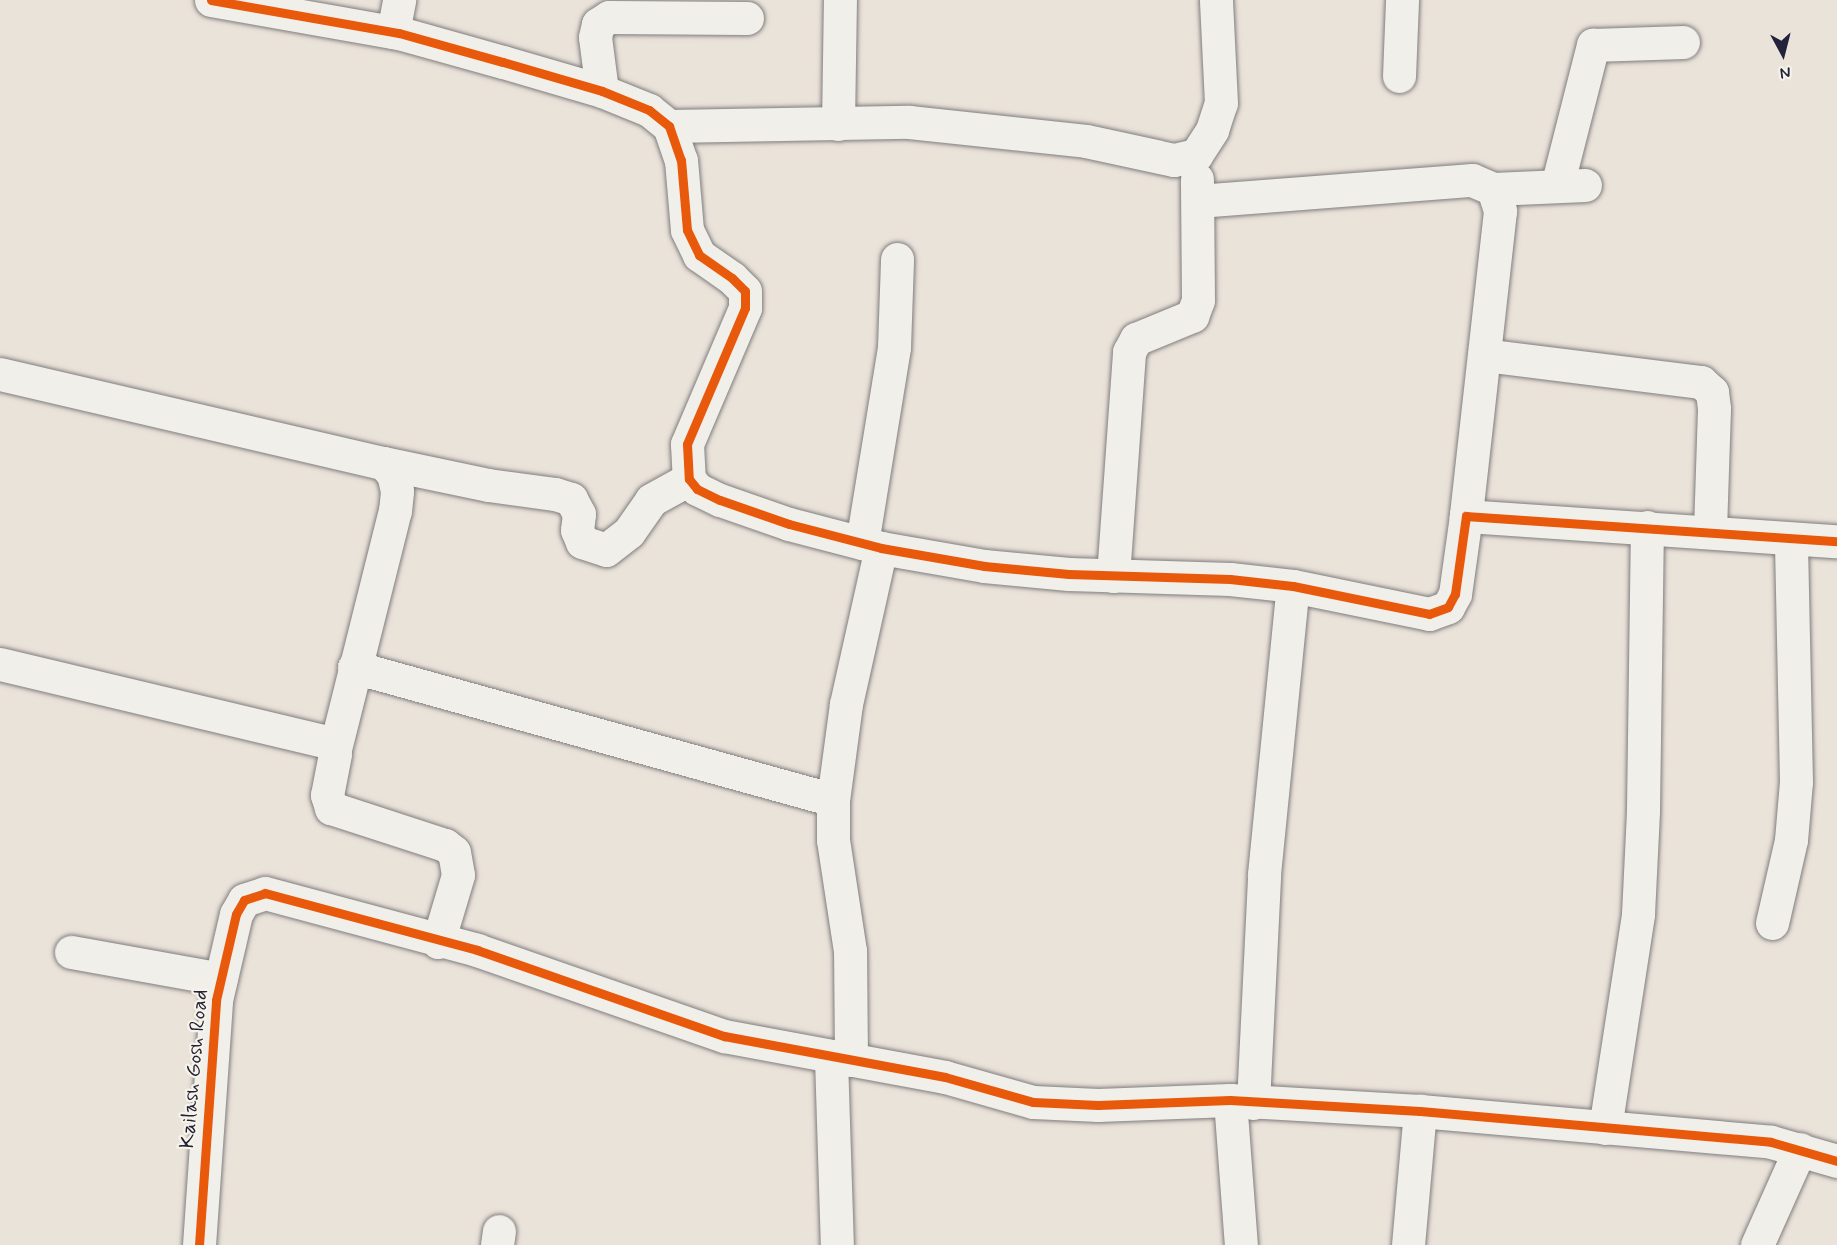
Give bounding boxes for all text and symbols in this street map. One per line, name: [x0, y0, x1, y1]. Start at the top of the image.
north arrow: [1753, 24, 1813, 84]
text: N: [1779, 61, 1792, 83]
street label: Kailash Gosh Road: [174, 988, 214, 1150]

